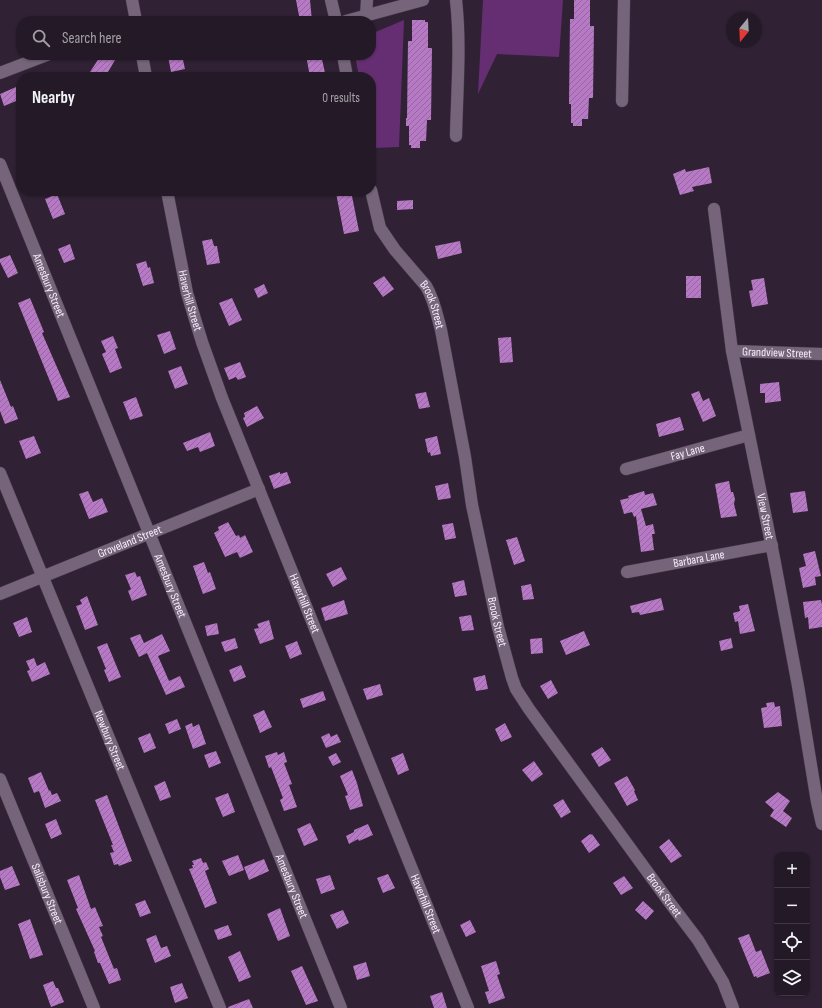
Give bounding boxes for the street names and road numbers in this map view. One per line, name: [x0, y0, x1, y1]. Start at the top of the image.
street label: Amesbury Street: [29, 251, 68, 320]
street label: Haverhill Street: [175, 269, 205, 333]
street label: Brook Street: [416, 277, 447, 331]
street label: Grandview Street: [742, 344, 812, 362]
street label: Fay Lane: [669, 441, 707, 464]
street label: View Street: [753, 492, 777, 541]
street label: Groveland Street: [96, 522, 165, 562]
street label: Barbara Lane: [672, 547, 726, 571]
street label: Amesbury Street: [150, 551, 190, 621]
street label: Haverhill Street: [286, 572, 323, 636]
street label: Brook Street: [484, 596, 510, 649]
street label: Newbury Street: [91, 708, 129, 773]
street label: Amesbury Street: [271, 851, 311, 921]
street label: Salisbury Street: [27, 861, 66, 927]
street label: Brook Street: [643, 871, 685, 921]
street label: Haverhill Street: [407, 872, 444, 936]

